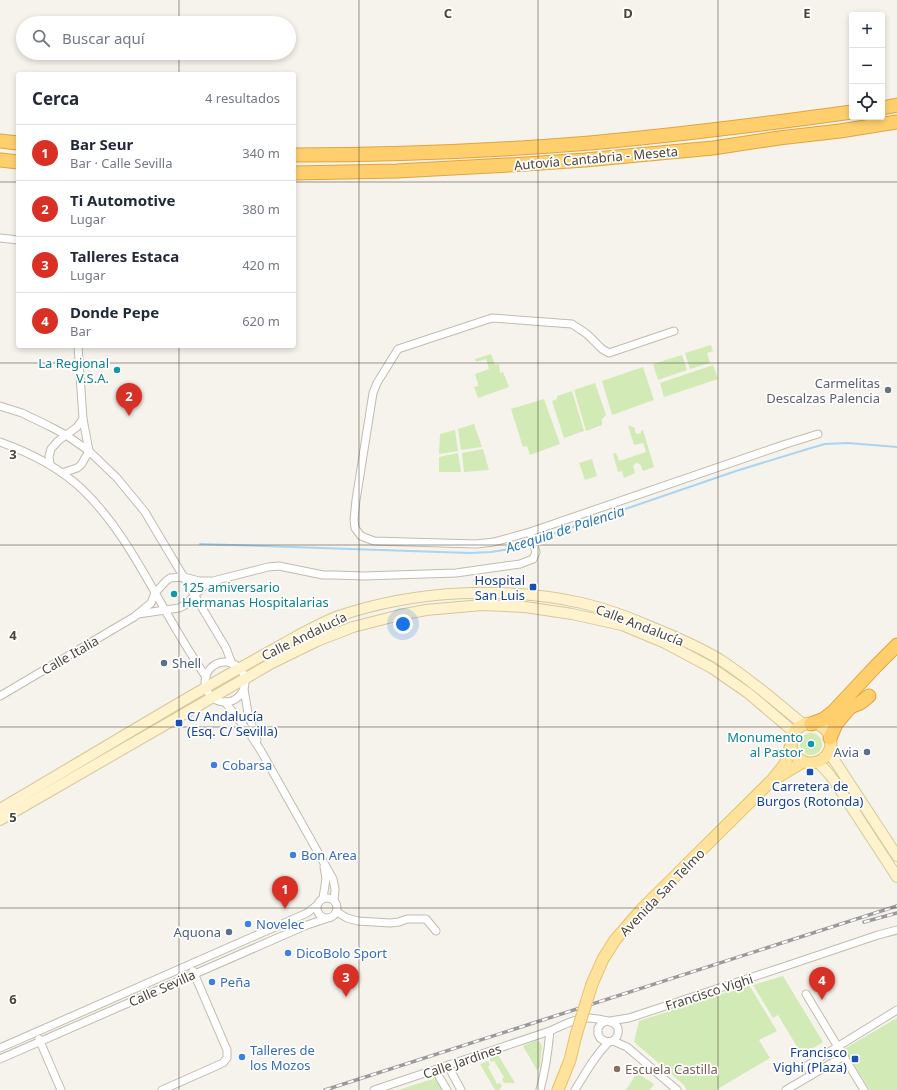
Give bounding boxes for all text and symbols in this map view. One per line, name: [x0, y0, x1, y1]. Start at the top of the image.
text: C: [444, 4, 452, 22]
text: D: [623, 4, 633, 22]
text: E: [803, 4, 811, 22]
map controls: [849, 12, 885, 120]
button: +: [849, 12, 885, 48]
search box: [16, 16, 296, 60]
icon: search: [30, 27, 52, 49]
text: Buscar aquí: [62, 28, 145, 48]
button: −: [849, 48, 885, 84]
button: locate: [849, 84, 885, 120]
text: Cerca: [32, 87, 79, 110]
text: 4 resultados: [205, 89, 280, 107]
text: Bar Seur: [70, 134, 133, 154]
street label: Autovía Cantabria - Meseta: [513, 142, 679, 174]
text: 1: [41, 144, 49, 162]
text: 340 m: [242, 144, 280, 162]
text: Bar · Calle Sevilla: [70, 154, 172, 172]
text: Ti Automotive: [70, 190, 176, 210]
text: 2: [41, 200, 49, 218]
text: 380 m: [242, 200, 280, 218]
text: Lugar: [70, 210, 106, 228]
text: Talleres Estaca: [70, 246, 179, 266]
text: 3: [41, 256, 49, 274]
text: 420 m: [242, 256, 280, 274]
text: Lugar: [70, 266, 106, 284]
text: Donde Pepe: [70, 302, 159, 322]
text: 4: [41, 312, 49, 330]
text: 620 m: [242, 312, 280, 330]
text: Bar: [70, 322, 91, 340]
place label: La Regional V.S.A.: [38, 354, 109, 387]
marker: La Regional V.S.A.: [112, 365, 122, 375]
place label: Carmelitas Descalzas Palencia: [766, 374, 880, 407]
pin: 2: [116, 383, 142, 416]
marker: Carmelitas Descalzas Palencia: [883, 385, 893, 395]
text: 3: [9, 445, 17, 463]
water label: Acequia de Palencia: [502, 501, 627, 557]
place label: Hospital San Luis: [475, 571, 525, 604]
place label: 125 amiversario Hermanas Hospitalarias: [182, 578, 329, 611]
marker: Hospital San Luis: [528, 582, 538, 592]
marker: 125 amiversario Hermanas Hospitalarias: [169, 589, 179, 599]
street label: Calle Andalucía: [593, 600, 687, 650]
street label: Calle Andalucía: [258, 608, 350, 664]
your location: [393, 614, 413, 634]
text: 4: [9, 626, 17, 644]
street label: Calle Italia: [38, 631, 102, 679]
place label: Shell: [172, 654, 201, 672]
marker: Shell: [159, 658, 169, 668]
place label: C/ Andalucía (Esq. C/ Sevilla): [187, 707, 278, 740]
marker: C/ Andalucía (Esq. C/ Sevilla): [174, 718, 184, 728]
place label: Monumento al Pastor: [727, 728, 804, 761]
marker: Monumento al Pastor: [806, 739, 816, 749]
place label: Avia: [833, 743, 859, 761]
marker: Avia: [862, 747, 872, 757]
place label: Cobarsa: [222, 756, 272, 774]
marker: Cobarsa: [209, 760, 219, 770]
marker: Carretera de Burgos (Rotonda): [805, 767, 815, 777]
place label: Carretera de Burgos (Rotonda): [757, 777, 864, 810]
text: 5: [9, 808, 17, 826]
street label: Avenida San Telmo: [616, 844, 709, 940]
place label: Bon Area: [301, 846, 357, 864]
marker: Bon Area: [288, 850, 298, 860]
pin: 1: [272, 876, 298, 909]
place label: Novelec: [256, 915, 304, 933]
marker: Novelec: [243, 919, 253, 929]
place label: Aquona: [173, 923, 221, 941]
marker: Aquona: [224, 927, 234, 937]
place label: DicoBolo Sport: [296, 944, 387, 962]
marker: DicoBolo Sport: [283, 948, 293, 958]
pin: 3: [333, 964, 359, 997]
street label: Calle Sevilla: [126, 965, 198, 1011]
pin: 4: [809, 967, 835, 1000]
street label: Francisco Vighi: [663, 969, 755, 1015]
place label: Peña: [220, 973, 251, 991]
marker: Peña: [207, 977, 217, 987]
text: 6: [9, 990, 17, 1008]
street label: Calle Jardines: [420, 1039, 504, 1083]
place label: Talleres de los Mozos: [250, 1041, 315, 1074]
place label: Francisco Vighi (Plaza): [773, 1043, 847, 1076]
marker: Talleres de los Mozos: [237, 1052, 247, 1062]
marker: Francisco Vighi (Plaza): [850, 1054, 860, 1064]
place label: Escuela Castilla: [625, 1060, 718, 1078]
marker: Escuela Castilla: [612, 1064, 622, 1074]

